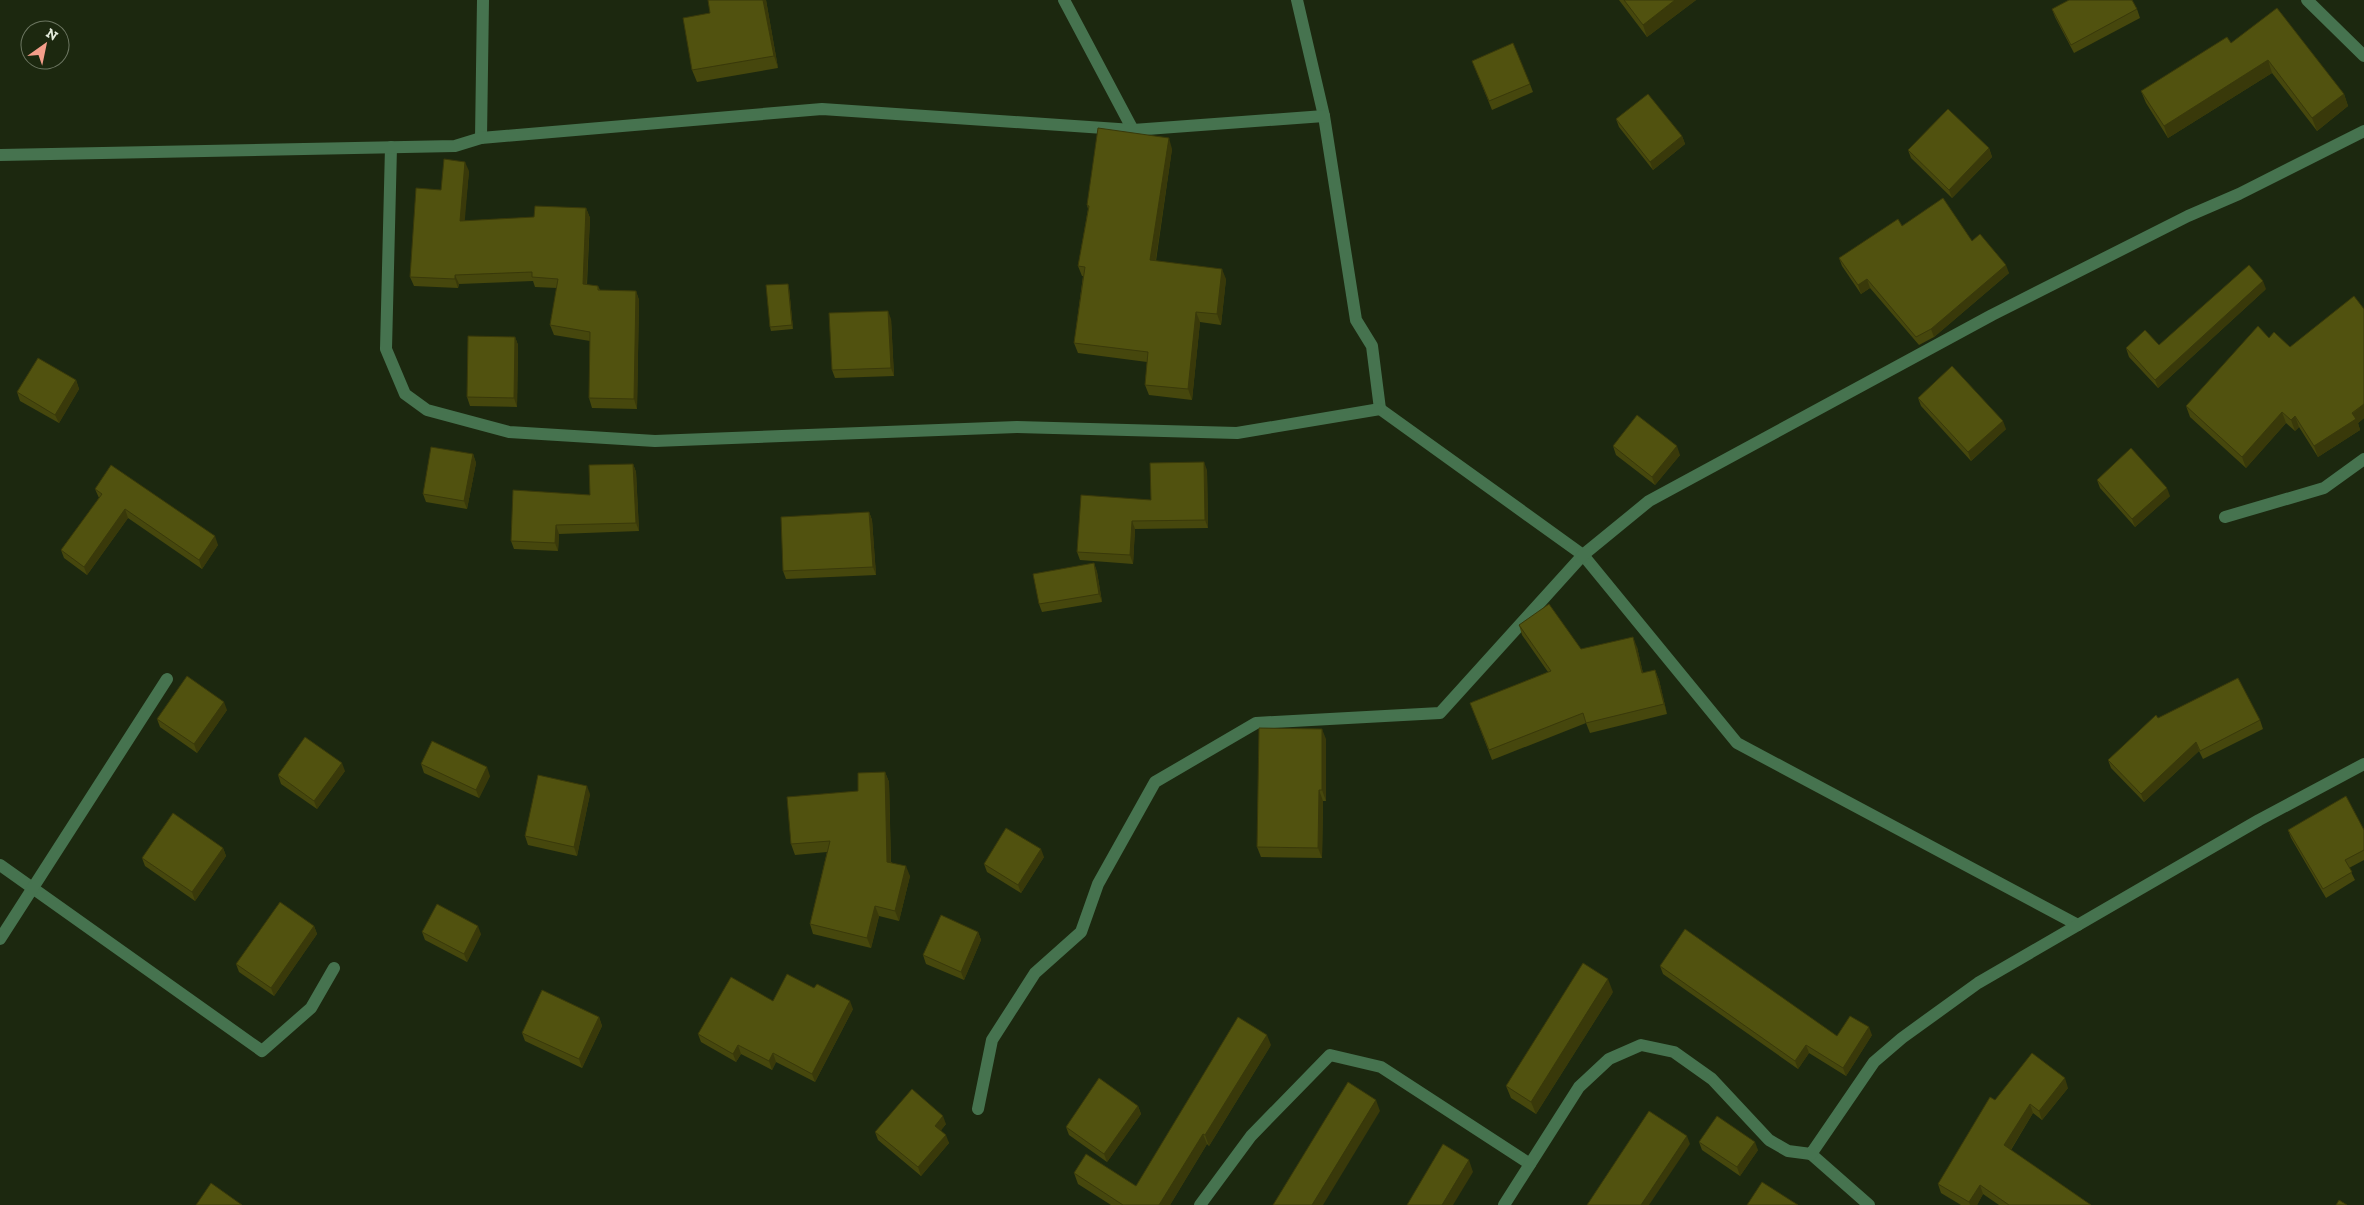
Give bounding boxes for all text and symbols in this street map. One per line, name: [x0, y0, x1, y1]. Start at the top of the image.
north arrow: [20, 20, 70, 70]
text: N: [43, 24, 61, 45]

